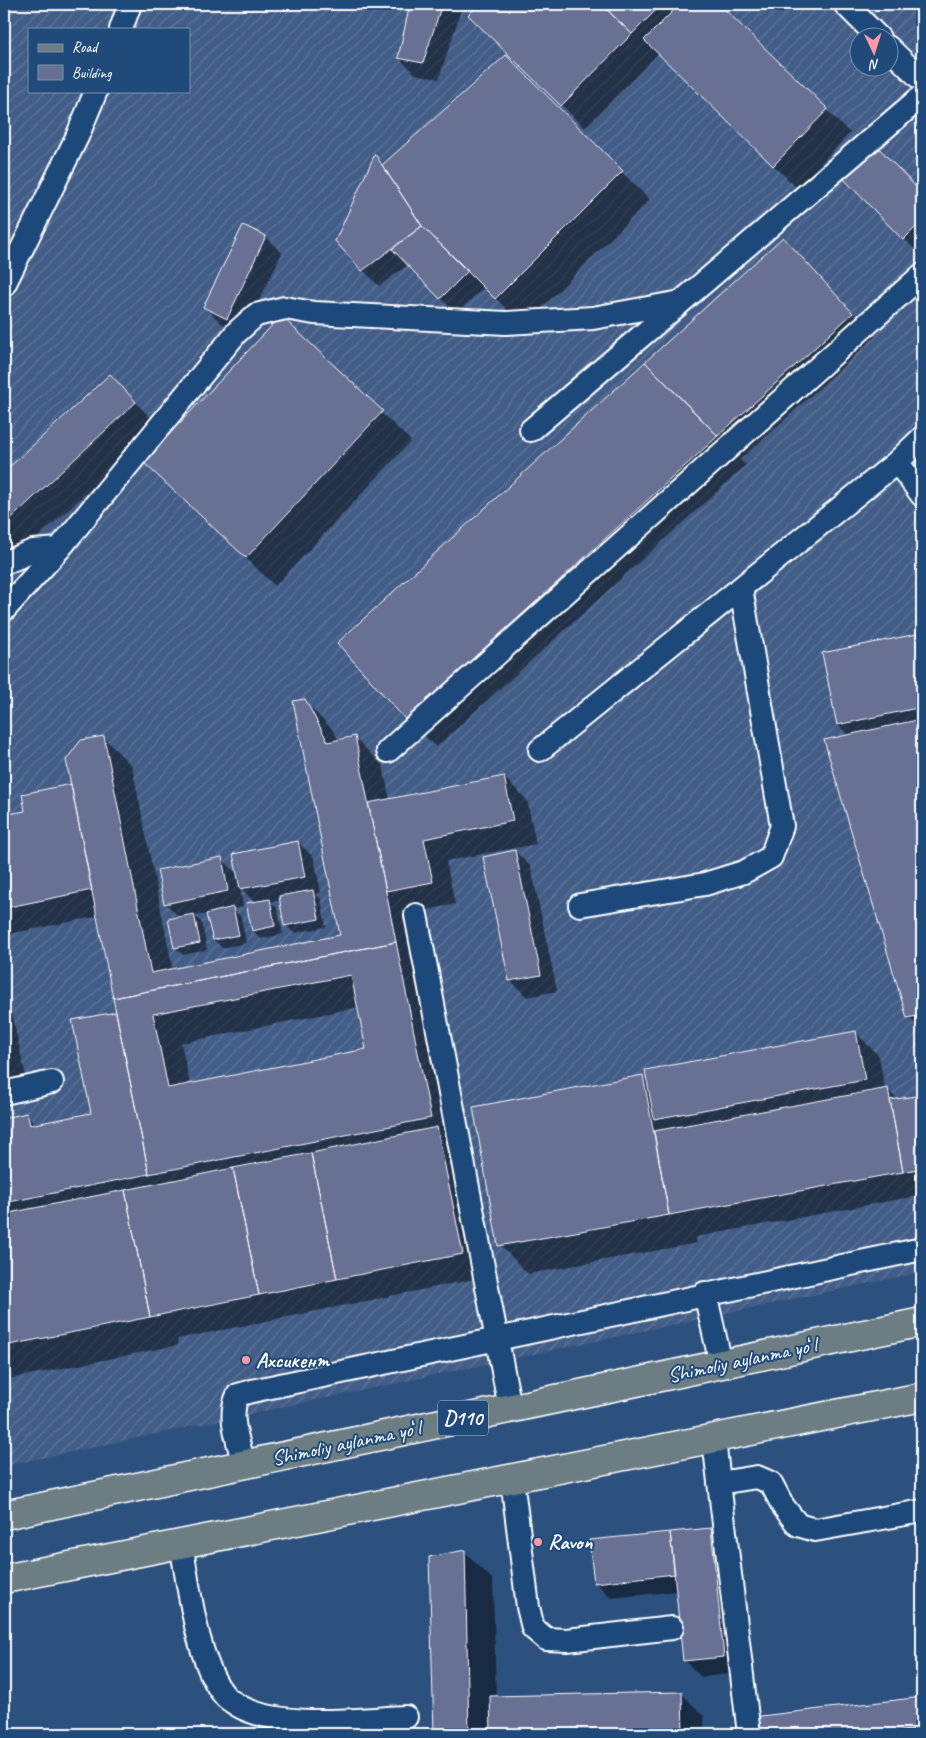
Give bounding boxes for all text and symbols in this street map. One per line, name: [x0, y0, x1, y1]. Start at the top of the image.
legend: [28, 28, 190, 92]
north arrow: [848, 28, 898, 78]
text: Road: [72, 38, 99, 57]
text: N: [868, 56, 880, 73]
text: Building: [72, 64, 112, 83]
street label: Shimoliy aylanma yoʻl: [665, 1331, 822, 1388]
place label: Ахсикент: [256, 1347, 331, 1373]
marker: Ахсикент: [240, 1354, 252, 1366]
road number: D110: [438, 1400, 488, 1436]
street label: Shimoliy aylanma yoʻl: [269, 1414, 426, 1471]
place label: Ravon: [548, 1529, 593, 1555]
marker: Ravon: [532, 1536, 544, 1548]

